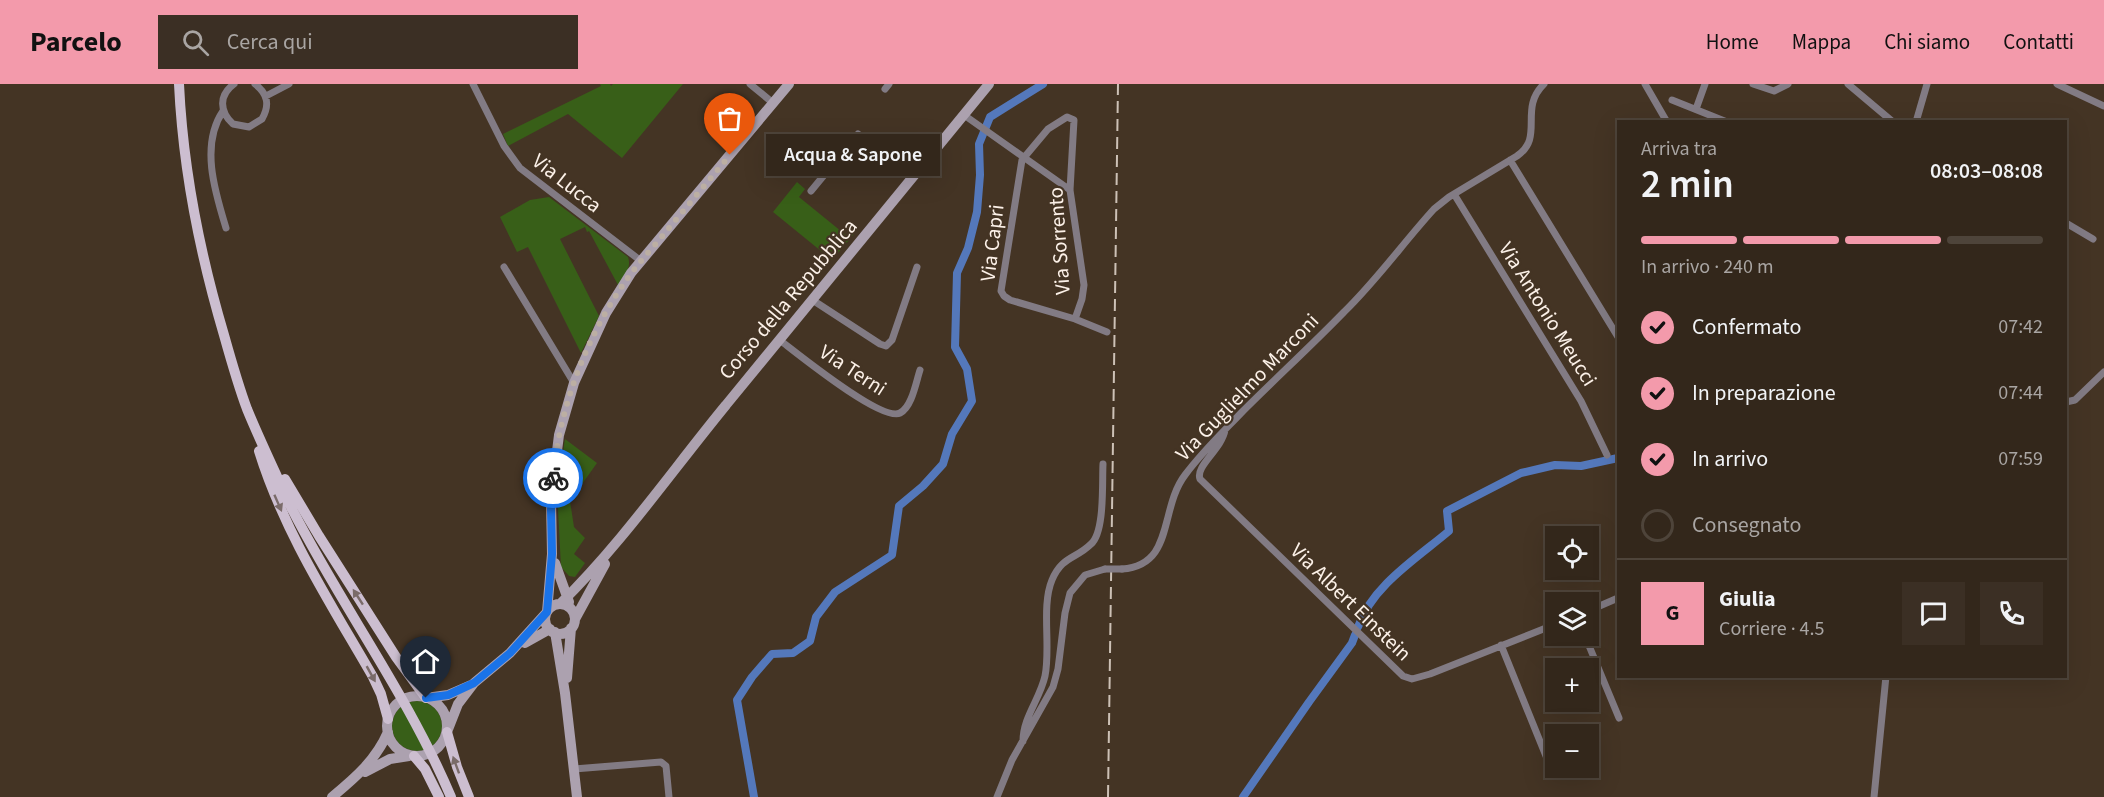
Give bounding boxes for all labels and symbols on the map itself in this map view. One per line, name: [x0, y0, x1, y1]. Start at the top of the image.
pin: [704, 93, 755, 155]
callout: Acqua & Sapone: [766, 134, 940, 176]
street label: Via Lucca: [526, 146, 608, 220]
street label: Via Sorrento: [1040, 186, 1078, 296]
street label: Via Capri: [972, 203, 1012, 283]
street label: Corso della Repubblica: [712, 212, 864, 386]
street label: Via Antonio Meucci: [1492, 236, 1604, 392]
street label: Via Guglielmo Marconi: [1168, 306, 1326, 468]
street label: Via Terni: [813, 337, 893, 403]
courier: [523, 448, 583, 508]
one-way arrow: [273, 494, 283, 512]
street label: Via Albert Einstein: [1284, 536, 1418, 668]
one-way arrow: [353, 589, 364, 605]
pin: [400, 636, 451, 698]
one-way arrow: [366, 666, 376, 683]
one-way arrow: [451, 756, 461, 774]

